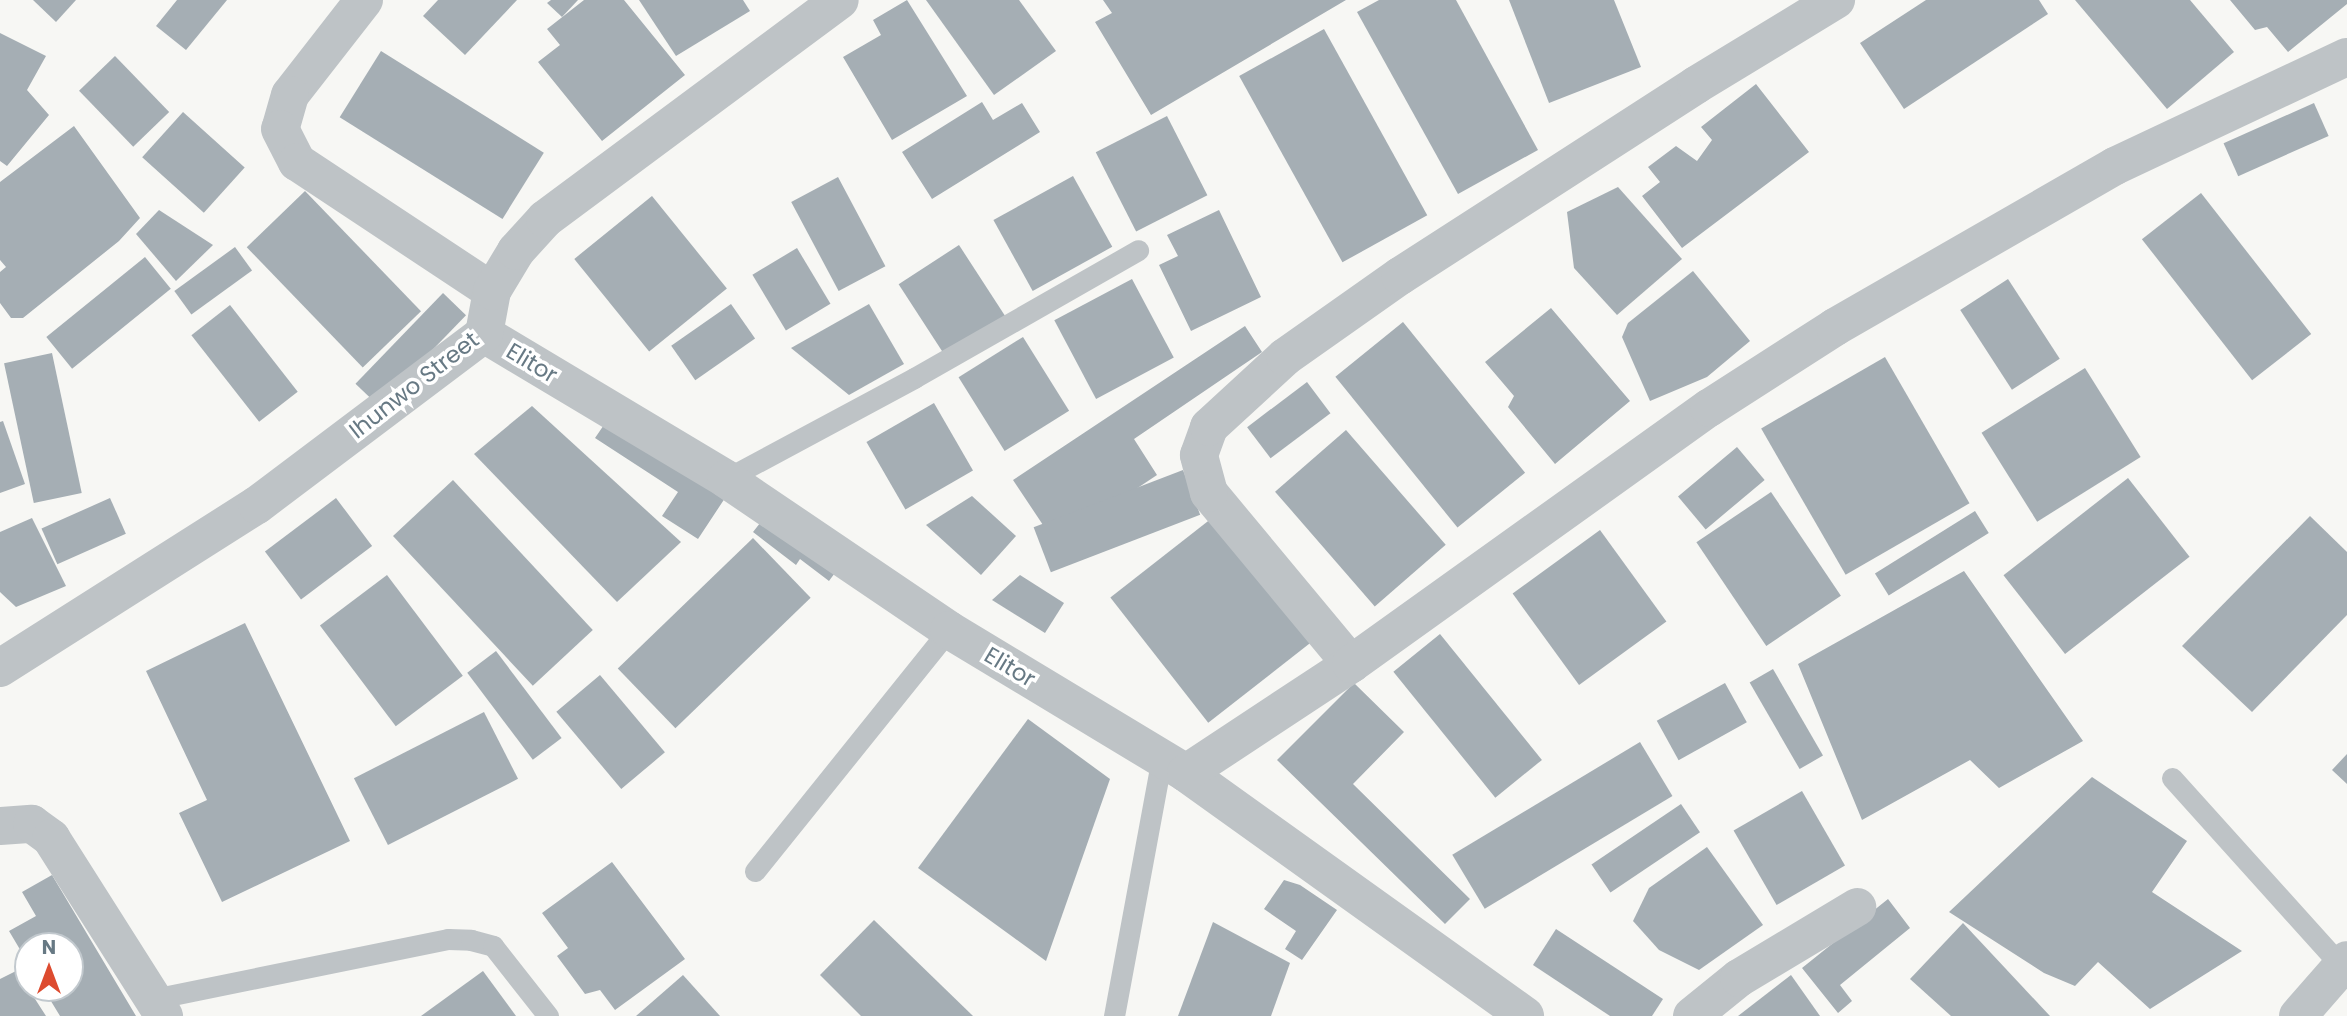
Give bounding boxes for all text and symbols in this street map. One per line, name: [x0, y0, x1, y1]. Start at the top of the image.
street label: Ihunwo Street: [344, 326, 484, 444]
street label: Elitor: [501, 337, 563, 389]
street label: Elitor: [979, 641, 1041, 693]
north arrow: [14, 932, 84, 1002]
text: N: [42, 934, 56, 961]

